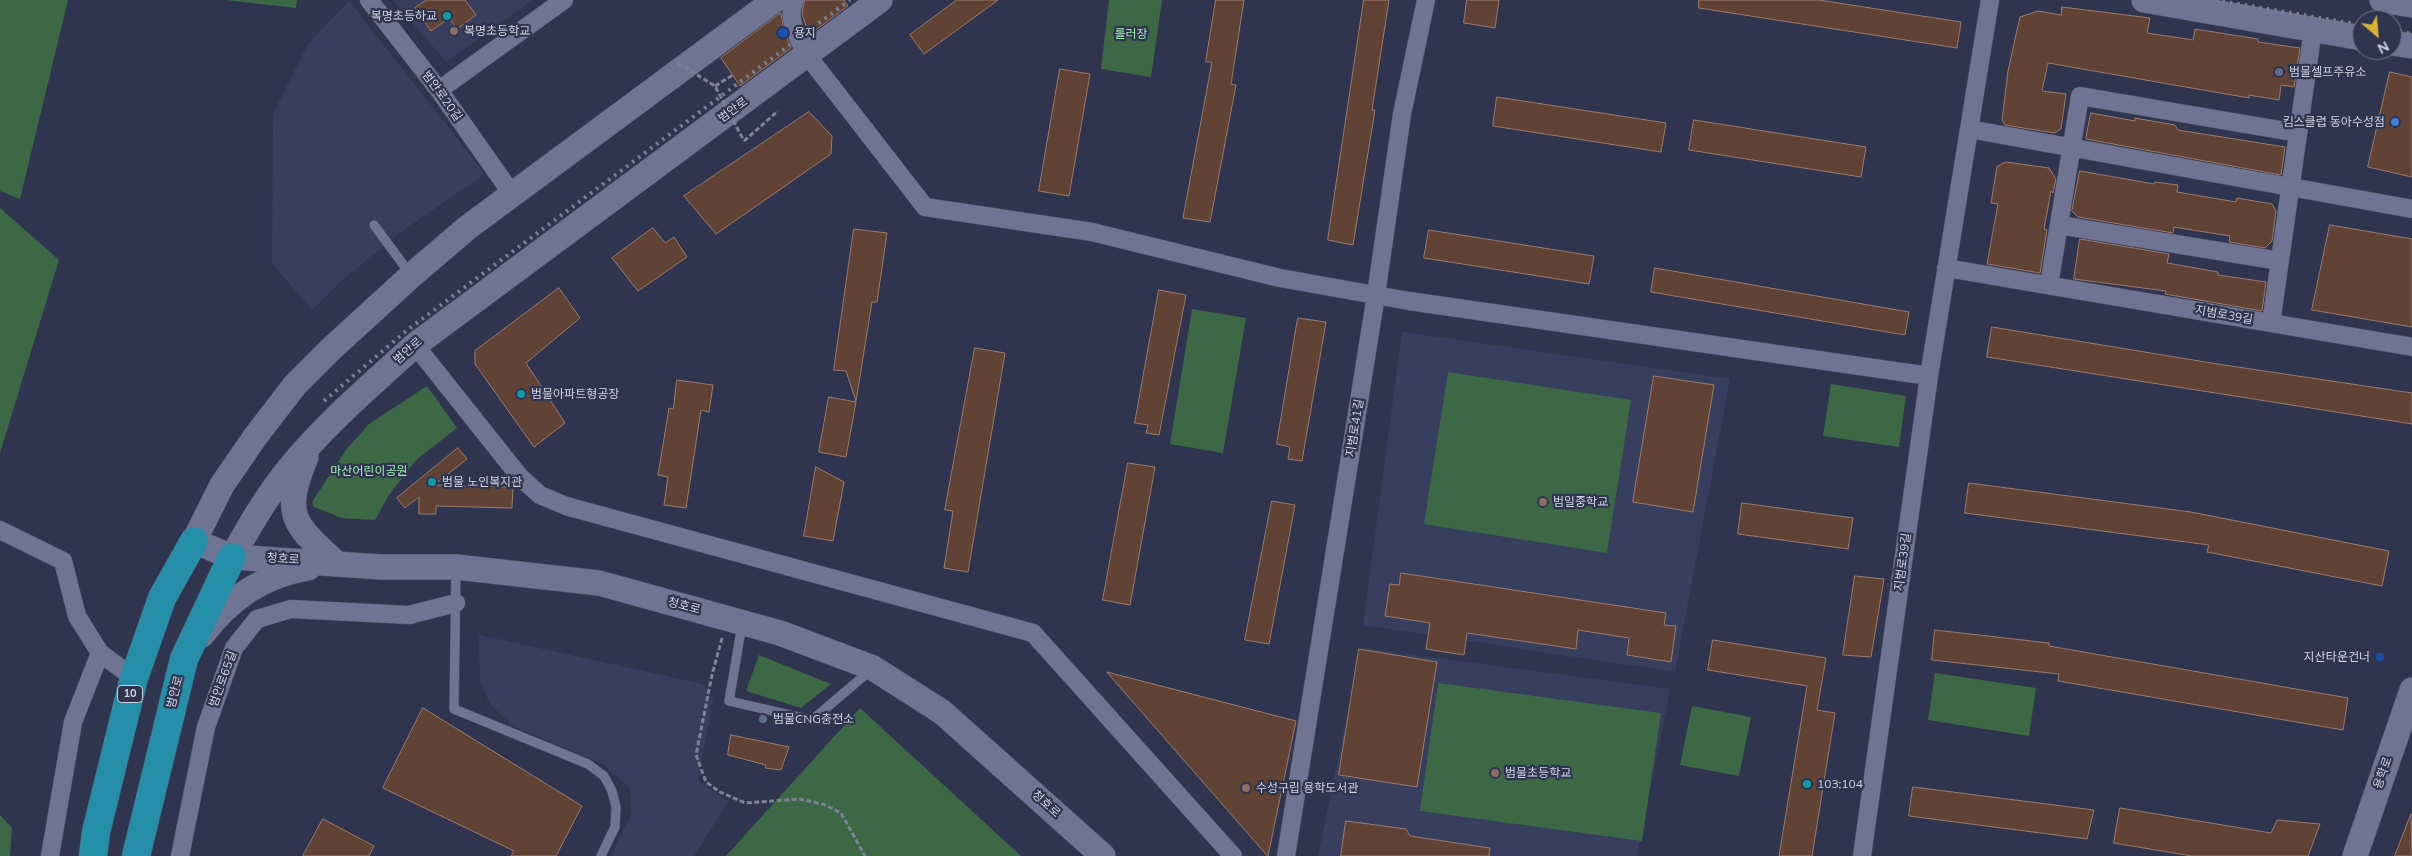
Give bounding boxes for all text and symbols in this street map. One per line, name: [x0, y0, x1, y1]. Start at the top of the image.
place label: 복명초등하교: [371, 9, 437, 23]
marker: 복명초등하교: [441, 10, 453, 22]
north arrow: [2352, 10, 2402, 60]
place label: 복명초등학교: [464, 24, 530, 38]
marker: 복명초등학교: [448, 25, 460, 37]
marker: 용지: [776, 26, 790, 40]
place label: 용지: [794, 26, 816, 40]
park label: 롤러장: [1114, 27, 1148, 41]
text: N: [2375, 37, 2392, 58]
place label: 범물셀프주유소: [2289, 65, 2366, 79]
marker: 범물셀프주유소: [2273, 66, 2285, 78]
street label: 범안로20길: [419, 68, 465, 124]
street label: 범안로: [715, 94, 751, 126]
place label: 킴스클럽 동아수성점: [2283, 115, 2385, 129]
marker: 킴스클럽 동아수성점: [2389, 116, 2401, 128]
street label: 지범로39길: [2194, 303, 2254, 327]
street label: 범안로: [391, 335, 425, 367]
place label: 범물아파트형공장: [531, 387, 619, 401]
marker: 범물아파트형공장: [515, 388, 527, 400]
street label: 지범로41길: [1343, 398, 1367, 458]
park label: 마산어린이공원: [330, 464, 408, 478]
place label: 범물 노인복지관: [442, 475, 522, 489]
marker: 범물 노인복지관: [426, 476, 438, 488]
place label: 범일중학교: [1553, 495, 1608, 509]
marker: 범일중학교: [1537, 496, 1549, 508]
street label: 지범로39길: [1892, 532, 1914, 592]
street label: 청호로: [266, 551, 300, 567]
street label: 청호로: [666, 595, 702, 617]
street label: 범안로65길: [206, 649, 240, 709]
place label: 지산타운건너: [2304, 650, 2370, 664]
marker: 지산타운건너: [2374, 651, 2386, 663]
street label: 범안로: [164, 674, 186, 710]
road number: 10: [118, 686, 142, 702]
place label: 범물CNG충전소: [773, 712, 854, 726]
marker: 범물CNG충전소: [757, 713, 769, 725]
street label: 용학로: [2371, 755, 2395, 791]
place label: 범물초등학교: [1505, 766, 1571, 780]
marker: 범물초등학교: [1489, 767, 1501, 779]
place label: 103;104: [1817, 777, 1863, 791]
marker: 103;104: [1801, 778, 1813, 790]
place label: 수성구립 용학도서관: [1256, 781, 1358, 795]
marker: 수성구립 용학도서관: [1240, 782, 1252, 794]
street label: 청호로: [1029, 788, 1063, 820]

